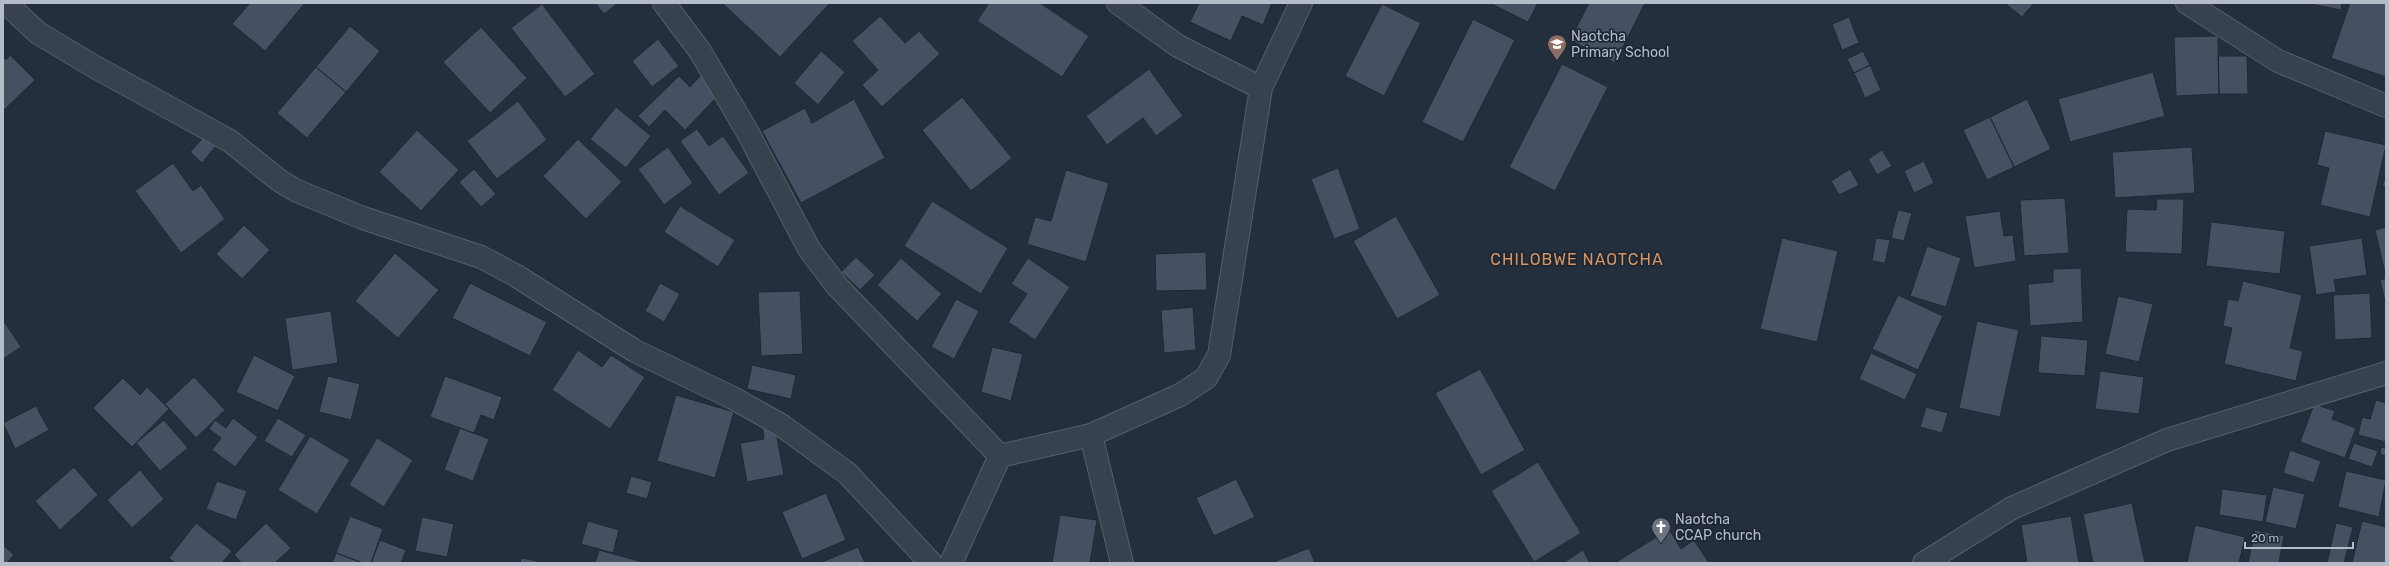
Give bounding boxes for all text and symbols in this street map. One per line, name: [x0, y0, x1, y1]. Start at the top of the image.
place label: Naotcha Primary School: [1571, 28, 1669, 61]
school or university icon: Naotcha Primary School: [1546, 33, 1568, 61]
district label: CHILOBWE NAOTCHA: [1490, 250, 1664, 269]
place label: Naotcha CCAP church: [1675, 511, 1761, 544]
church icon: Naotcha CCAP church: [1650, 516, 1672, 544]
scale bar: [2245, 524, 2353, 550]
text: 20 m: [2251, 531, 2279, 545]

